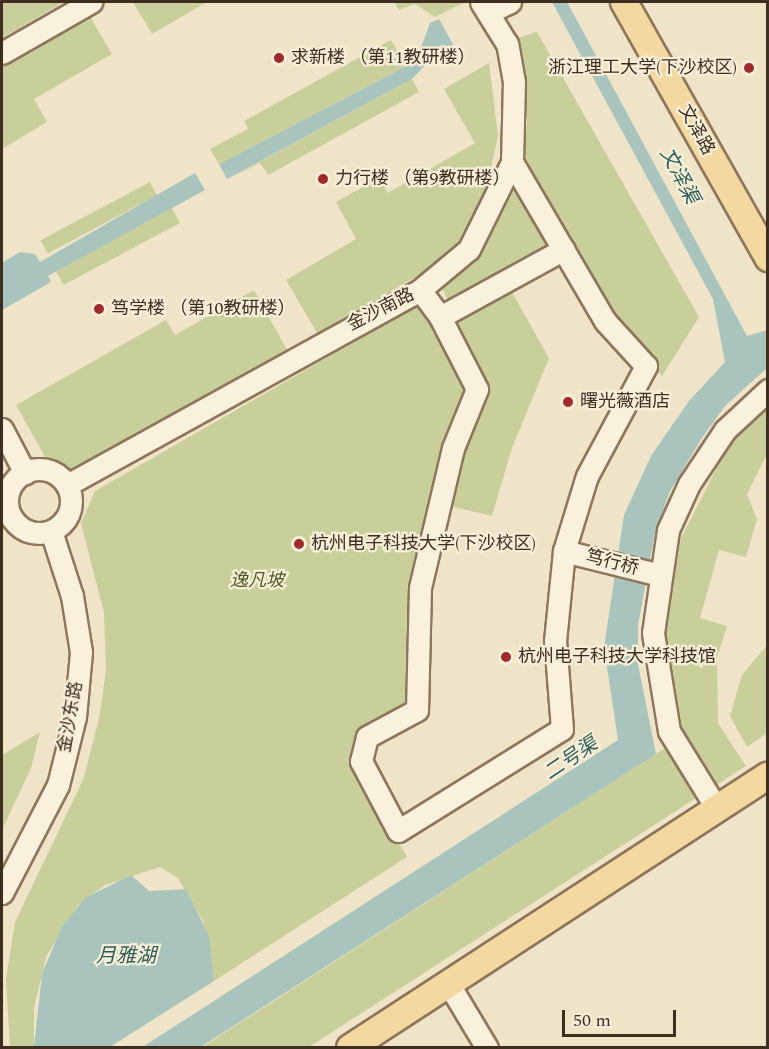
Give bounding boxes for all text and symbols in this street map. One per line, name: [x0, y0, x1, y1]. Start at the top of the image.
place label: 求新楼 （第11教研楼）: [291, 47, 475, 69]
marker: 求新楼 （第11教研楼）: [272, 51, 286, 65]
place label: 浙江理工大学(下沙校区): [548, 57, 737, 79]
marker: 浙江理工大学(下沙校区): [742, 61, 756, 75]
street label: 文泽路: [673, 101, 719, 159]
water label: 文泽渠: [654, 144, 704, 208]
place label: 力行楼 （第9教研楼）: [335, 168, 510, 190]
marker: 力行楼 （第9教研楼）: [316, 172, 330, 186]
street label: 金沙南路: [344, 284, 418, 336]
place label: 笃学楼 （第10教研楼）: [111, 298, 295, 320]
marker: 笃学楼 （第10教研楼）: [92, 302, 106, 316]
place label: 曙光薇酒店: [580, 391, 670, 413]
marker: 曙光薇酒店: [561, 395, 575, 409]
place label: 杭州电子科技大学(下沙校区): [311, 533, 536, 555]
marker: 杭州电子科技大学(下沙校区): [292, 537, 306, 551]
street label: 笃行桥: [583, 546, 641, 580]
park label: 逸凡坡: [230, 570, 284, 592]
place label: 杭州电子科技大学科技馆: [518, 646, 716, 668]
marker: 杭州电子科技大学科技馆: [499, 650, 513, 664]
street label: 金沙东路: [54, 680, 88, 754]
water label: 二号渠: [539, 732, 603, 786]
water label: 月雅湖: [96, 944, 156, 968]
scale bar: [565, 998, 679, 1036]
text: 50 m: [573, 1007, 611, 1034]

